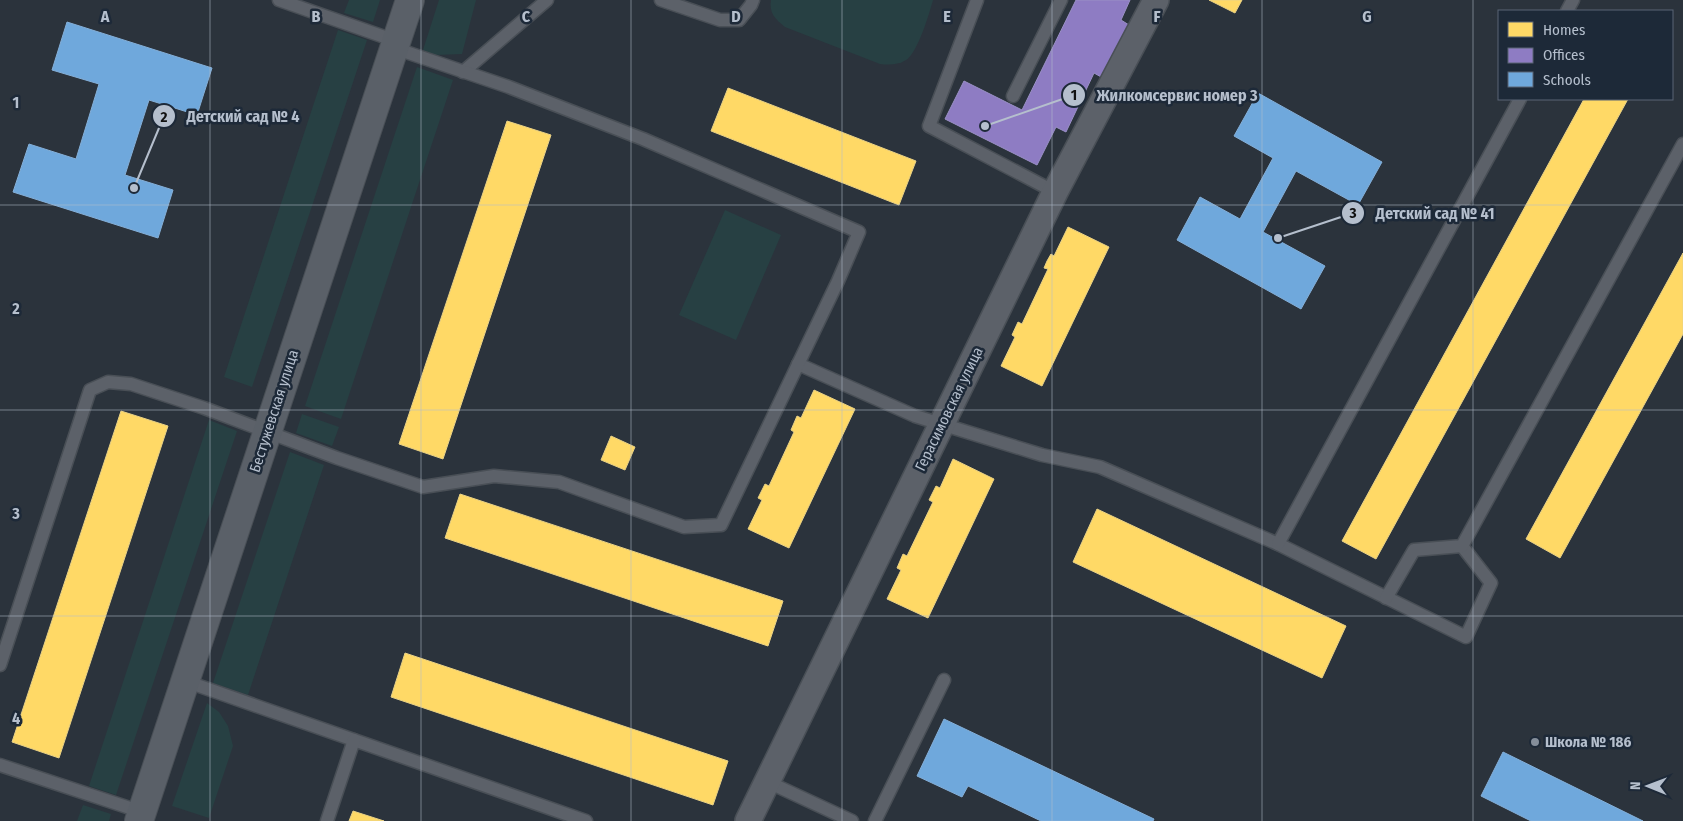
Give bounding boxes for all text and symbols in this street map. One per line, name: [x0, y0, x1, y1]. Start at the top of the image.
text: A: [100, 7, 110, 26]
text: B: [312, 7, 321, 26]
text: C: [522, 7, 531, 26]
text: D: [731, 7, 741, 26]
text: E: [943, 7, 951, 26]
text: F: [1153, 7, 1161, 26]
text: G: [1362, 7, 1372, 26]
legend: [1498, 10, 1673, 100]
text: Homes: [1543, 21, 1585, 39]
text: Offices: [1543, 46, 1585, 64]
text: Schools: [1543, 71, 1591, 89]
callout: Жилкомсервис номер 3: [1061, 80, 1267, 111]
text: 1: [1071, 86, 1077, 104]
text: Жилкомсервис номер 3: [1095, 86, 1258, 105]
text: 1: [13, 93, 19, 112]
callout: Детский сад № 4: [152, 101, 310, 132]
text: Детский сад № 4: [185, 107, 300, 126]
text: 2: [160, 108, 168, 126]
callout: Детский сад № 41: [1341, 198, 1505, 229]
text: 3: [1348, 204, 1357, 222]
text: Детский сад № 41: [1375, 204, 1494, 223]
text: 2: [11, 299, 20, 318]
street label: Герасимовская улица: [911, 344, 987, 474]
street label: Бестужевская улица: [246, 347, 302, 475]
text: 3: [11, 504, 20, 523]
text: 4: [12, 709, 20, 728]
place label: Школа № 186: [1545, 733, 1632, 751]
marker: Школа № 186: [1529, 736, 1541, 748]
north arrow: [1623, 761, 1673, 811]
text: N: [1627, 781, 1644, 790]

